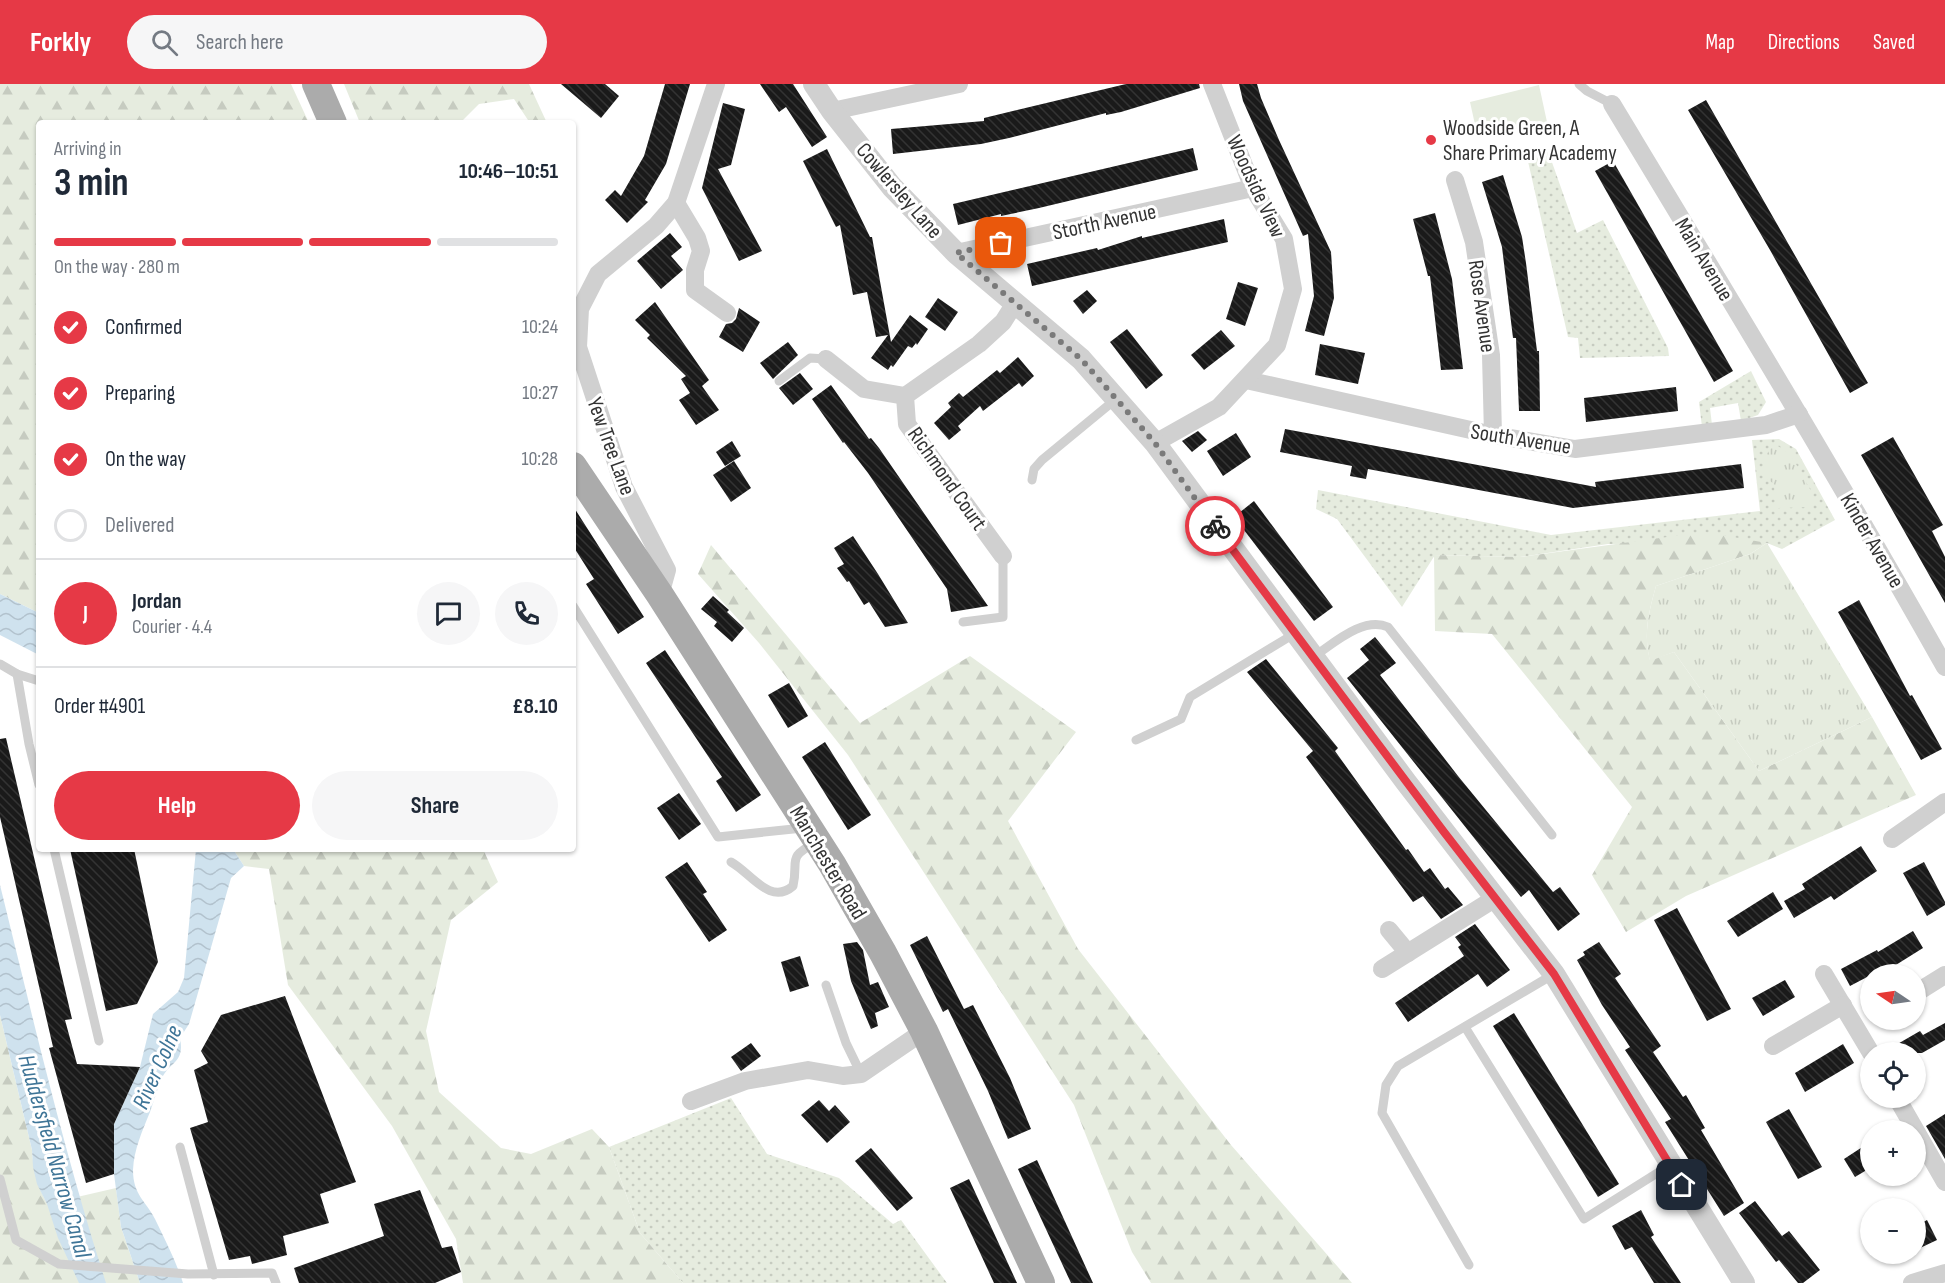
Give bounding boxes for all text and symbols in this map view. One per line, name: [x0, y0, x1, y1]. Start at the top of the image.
search box: [127, 15, 547, 69]
text: Forkly: [30, 26, 91, 59]
icon: search: [148, 26, 181, 59]
text: Search here: [196, 29, 284, 56]
text: Map: [1705, 30, 1735, 55]
text: Directions: [1768, 30, 1840, 55]
text: Saved: [1873, 30, 1915, 55]
place label: Woodside Green, A Share Primary Academy: [1443, 115, 1617, 167]
street label: Woodside View: [1220, 131, 1291, 242]
marker: Woodside Green, A Share Primary Academy: [1424, 133, 1438, 147]
text: Arriving in: [54, 137, 122, 161]
street label: Cowlersley Lane: [850, 137, 948, 244]
text: 10:46–10:51: [459, 158, 558, 185]
text: 3 min: [54, 160, 129, 207]
street label: Storth Avenue: [1050, 198, 1159, 247]
street label: Main Avenue: [1668, 213, 1739, 306]
pin: [975, 217, 1026, 268]
icon: bag: [984, 226, 1017, 259]
text: On the way · 280 m: [54, 255, 180, 279]
street label: Rose Avenue: [1462, 258, 1501, 354]
icon: check: [54, 311, 87, 344]
text: Confirmed: [105, 314, 182, 341]
text: 10:24: [522, 315, 558, 339]
icon: check: [54, 377, 87, 410]
text: Preparing: [105, 380, 175, 407]
text: 10:27: [522, 381, 558, 405]
street label: Yew Tree Lane: [580, 394, 641, 499]
street label: South Avenue: [1469, 418, 1573, 461]
street label: Richmond Court: [901, 422, 992, 536]
icon: check: [54, 443, 87, 476]
text: On the way: [105, 446, 186, 473]
text: 10:28: [522, 447, 558, 471]
street label: Kinder Avenue: [1834, 488, 1910, 593]
courier: [1185, 496, 1245, 556]
icon: bike: [1199, 510, 1232, 543]
text: Delivered: [105, 512, 174, 539]
button: chat: [417, 582, 480, 645]
button: phone: [495, 582, 558, 645]
text: Jordan: [132, 588, 181, 615]
text: J: [83, 600, 88, 627]
text: Courier · 4.4: [132, 615, 212, 639]
text: Order #4901: [54, 693, 145, 720]
text: £8.10: [512, 693, 558, 720]
button: Help: [54, 771, 300, 840]
button: Share: [312, 771, 558, 840]
street label: Manchester Road: [783, 801, 872, 924]
north arrow: [1860, 964, 1926, 1030]
map controls: [1860, 964, 1926, 1264]
water label: River Colne: [126, 1021, 189, 1114]
button: locate: [1860, 1042, 1926, 1108]
water label: Huddersfield Narrow Canal: [12, 1051, 98, 1262]
button: +: [1860, 1120, 1926, 1186]
pin: [1656, 1159, 1707, 1210]
icon: home: [1665, 1168, 1698, 1201]
button: −: [1860, 1198, 1926, 1264]

